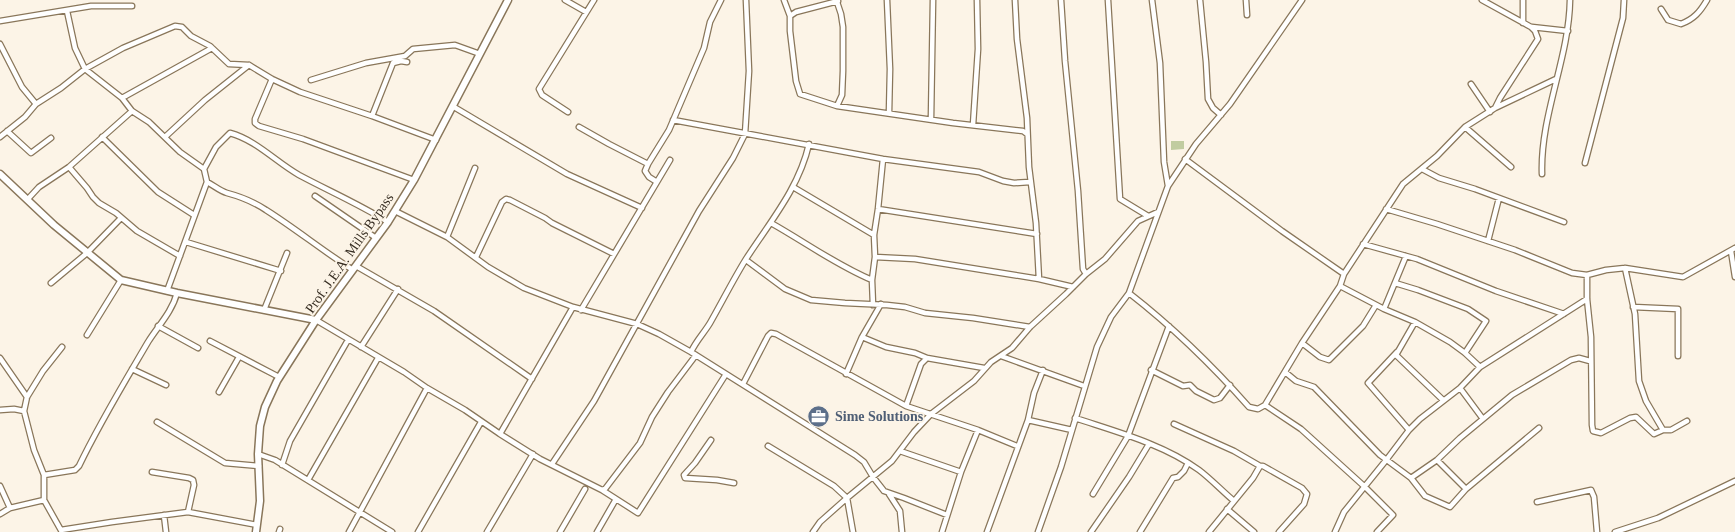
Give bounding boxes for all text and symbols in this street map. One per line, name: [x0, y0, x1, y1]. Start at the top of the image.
street label: Prof. J.E.A. Mills Bypass: [302, 191, 396, 316]
office icon: Sime Solutions: [807, 404, 831, 428]
place label: Sime Solutions: [835, 409, 924, 424]

